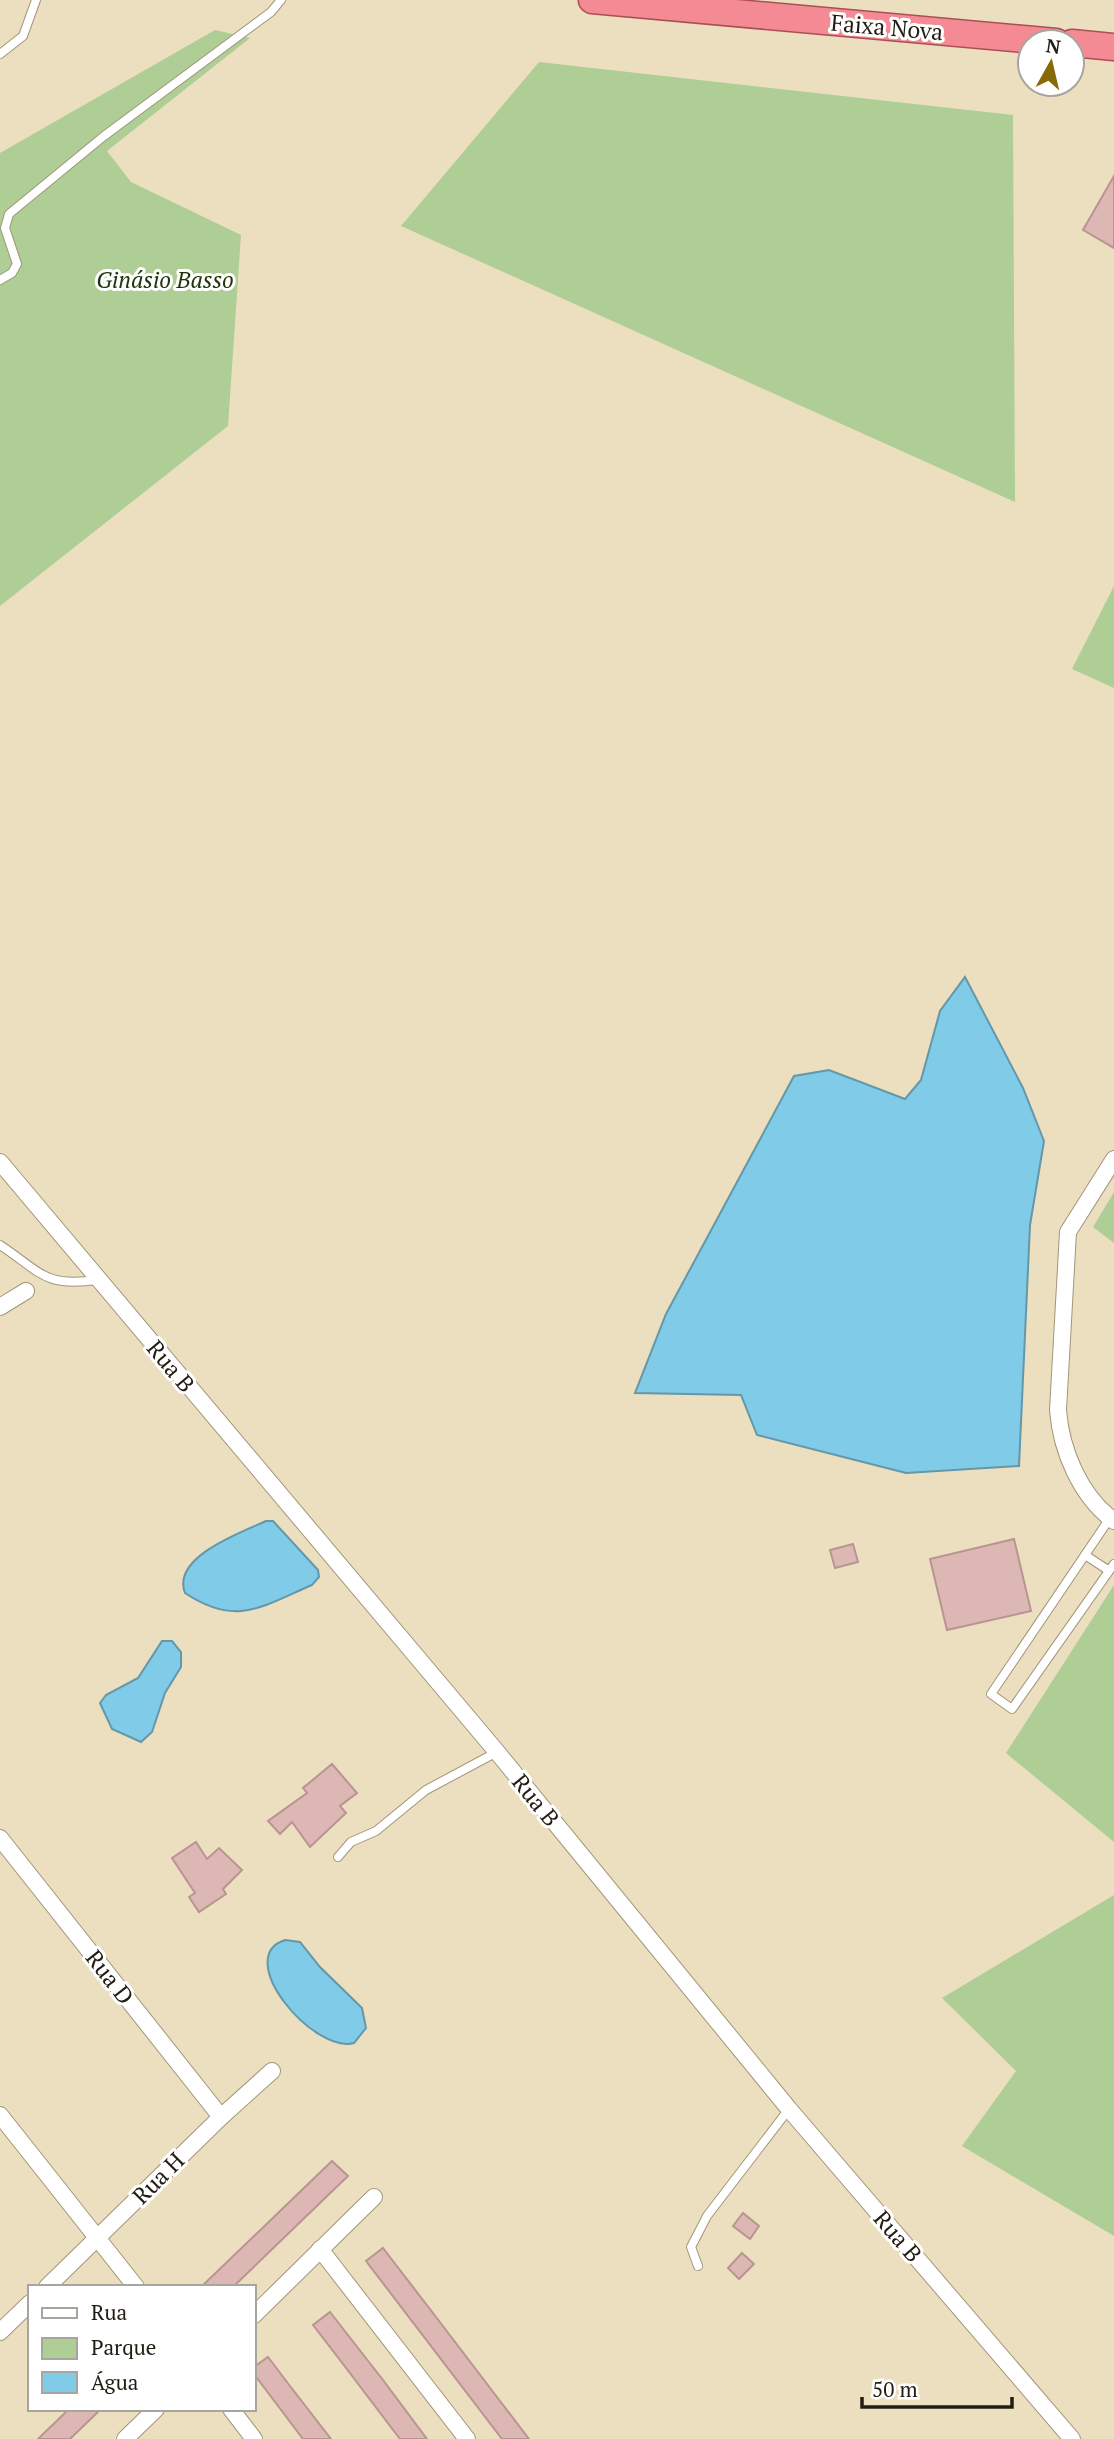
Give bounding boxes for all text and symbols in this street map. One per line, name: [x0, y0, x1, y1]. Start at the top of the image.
street label: Faixa Nova: [830, 7, 945, 47]
north arrow: [1016, 28, 1086, 98]
text: N: [1045, 32, 1063, 59]
park label: Ginásio Basso: [96, 264, 234, 295]
street label: Rua B: [140, 1333, 202, 1399]
street label: Rua B: [505, 1767, 567, 1833]
street label: Rua D: [79, 1943, 141, 2011]
street label: Rua H: [125, 2145, 191, 2211]
street label: Rua B: [867, 2203, 929, 2269]
legend: [28, 2285, 256, 2411]
text: Rua: [91, 2298, 127, 2326]
text: Parque: [91, 2333, 156, 2361]
scale bar: [862, 2366, 1012, 2410]
text: Água: [91, 2368, 139, 2396]
text: 50 m: [872, 2375, 918, 2403]

